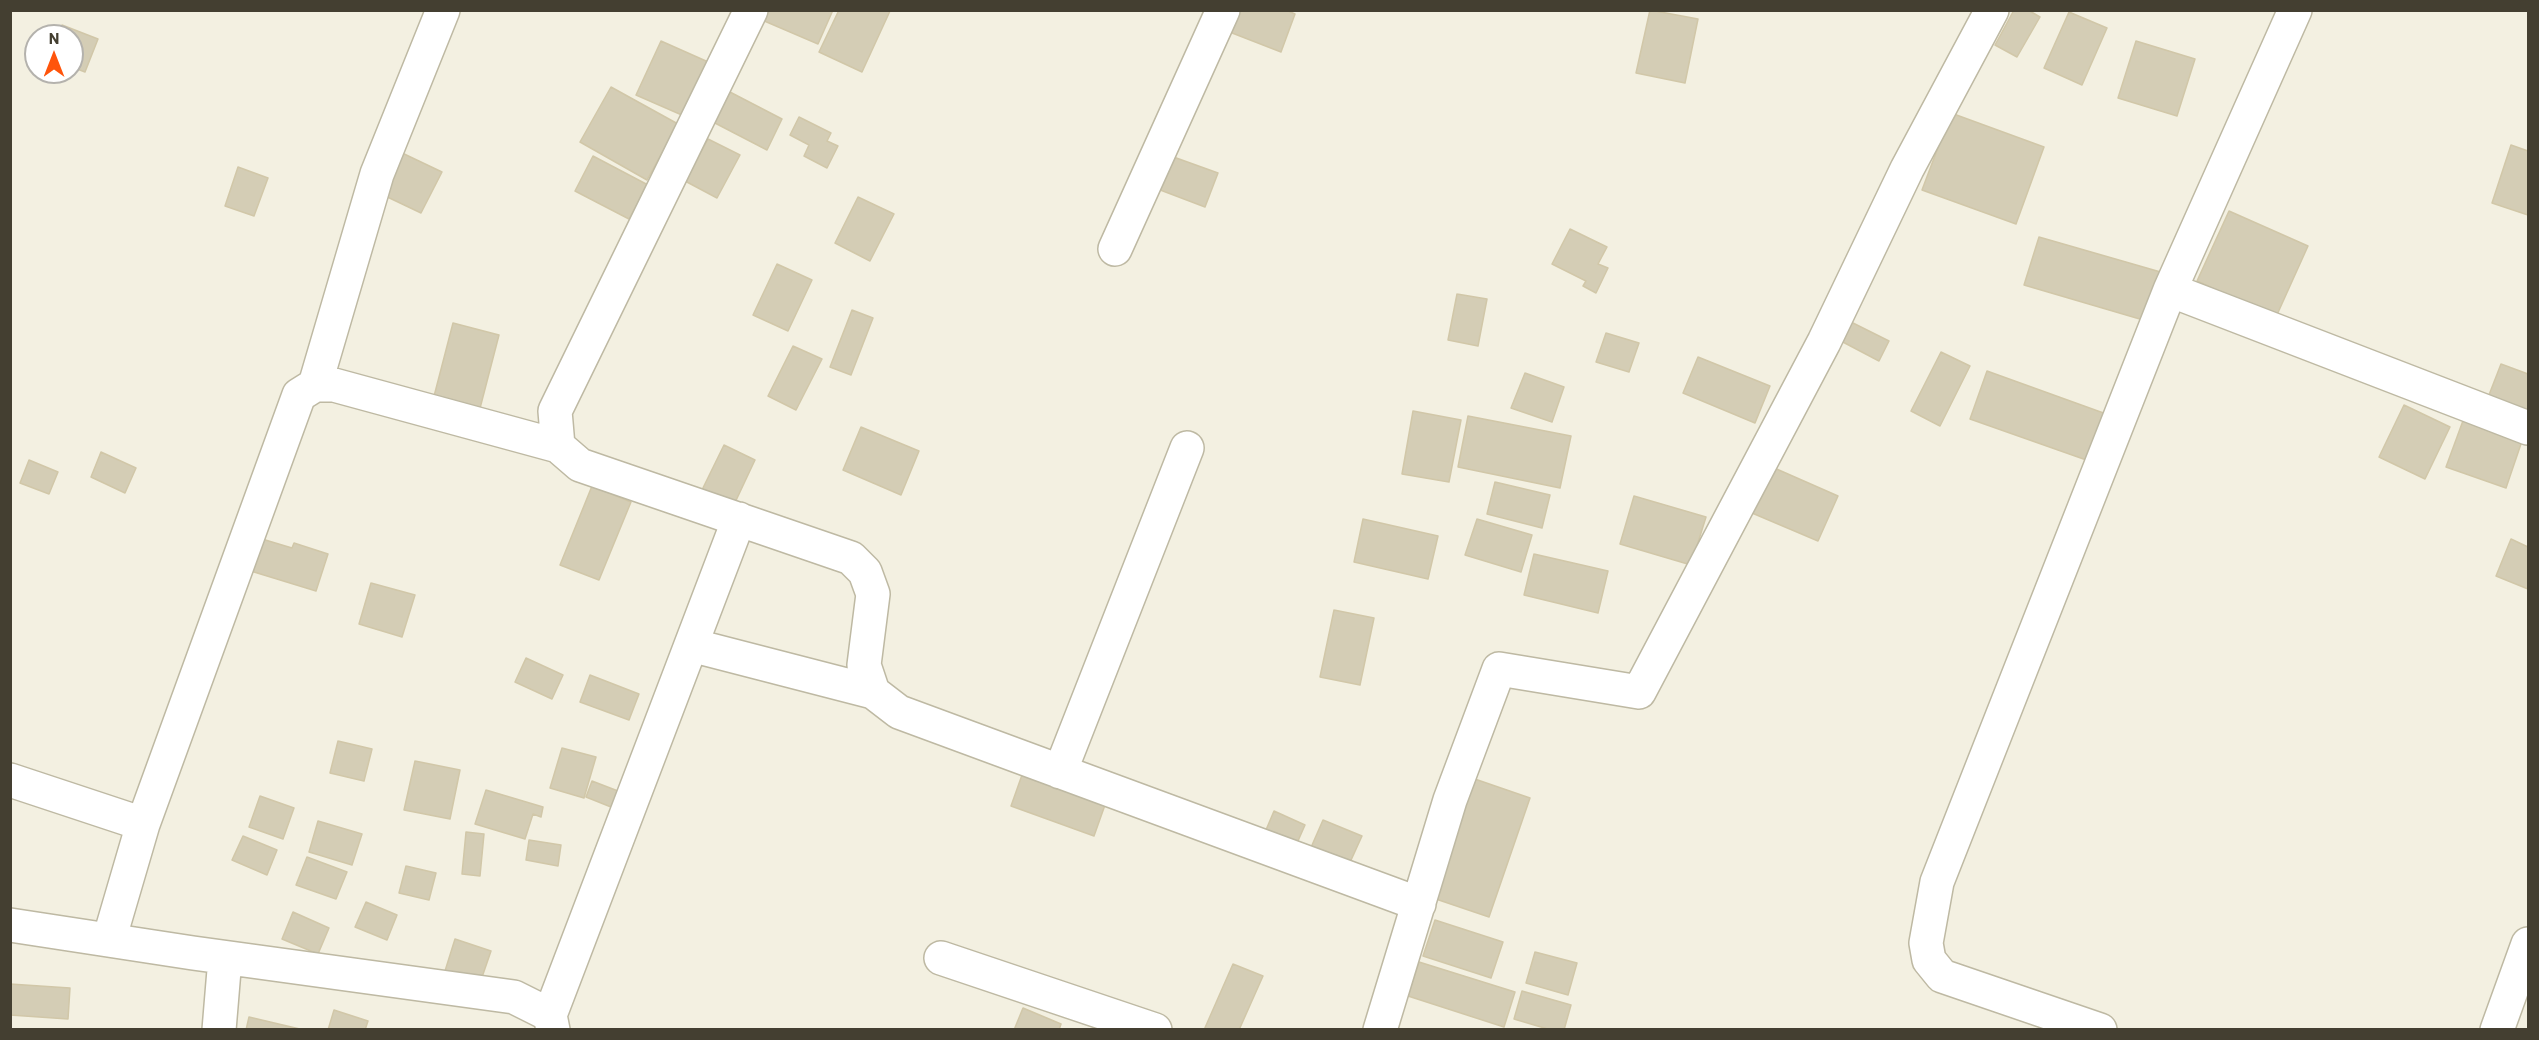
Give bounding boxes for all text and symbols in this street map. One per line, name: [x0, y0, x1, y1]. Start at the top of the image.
north arrow: [24, 24, 84, 84]
text: N: [49, 28, 59, 47]

